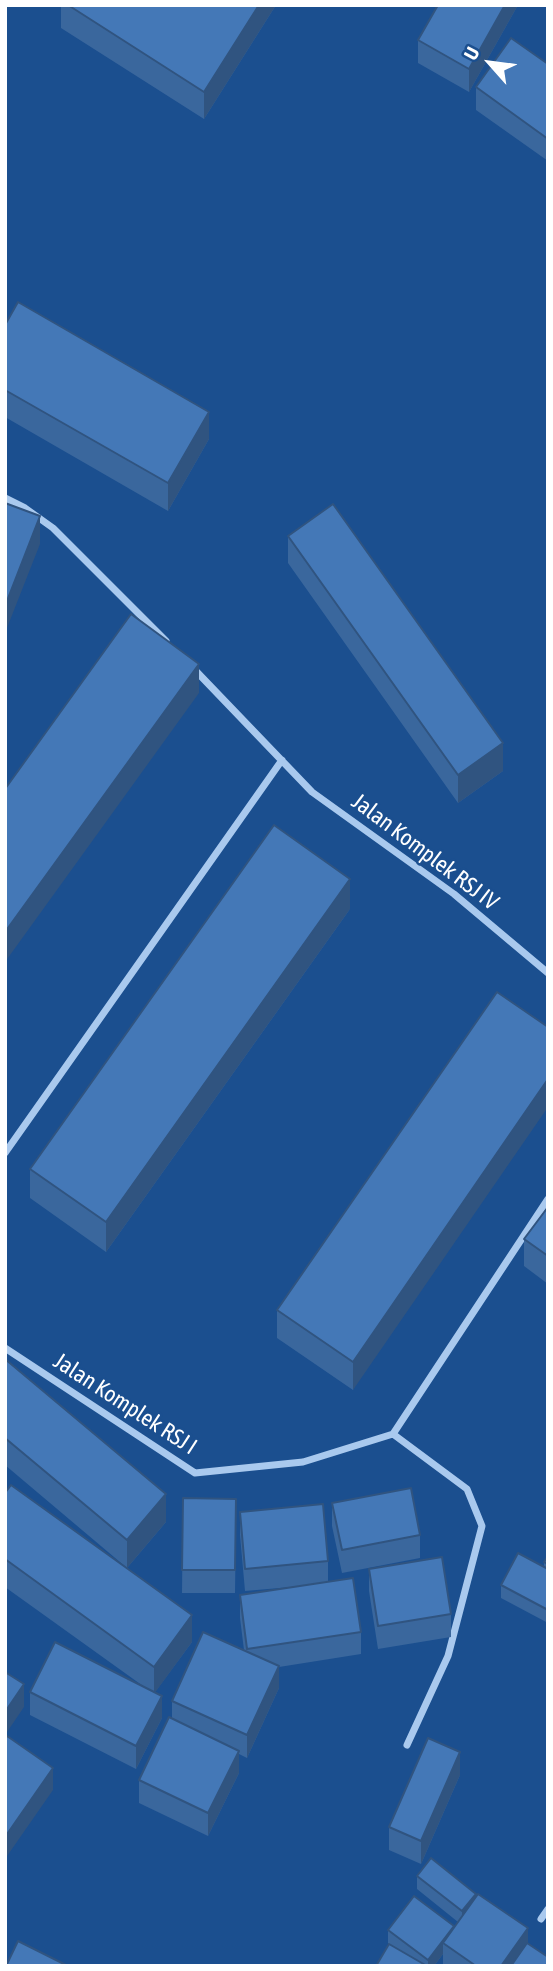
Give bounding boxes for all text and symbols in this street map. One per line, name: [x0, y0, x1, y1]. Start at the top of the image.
north arrow: [455, 28, 525, 98]
text: U: [459, 43, 484, 63]
street label: Jalan Komplek RSJ IV: [346, 788, 504, 916]
street label: Jalan Komplek RSJ I: [48, 1347, 202, 1461]

